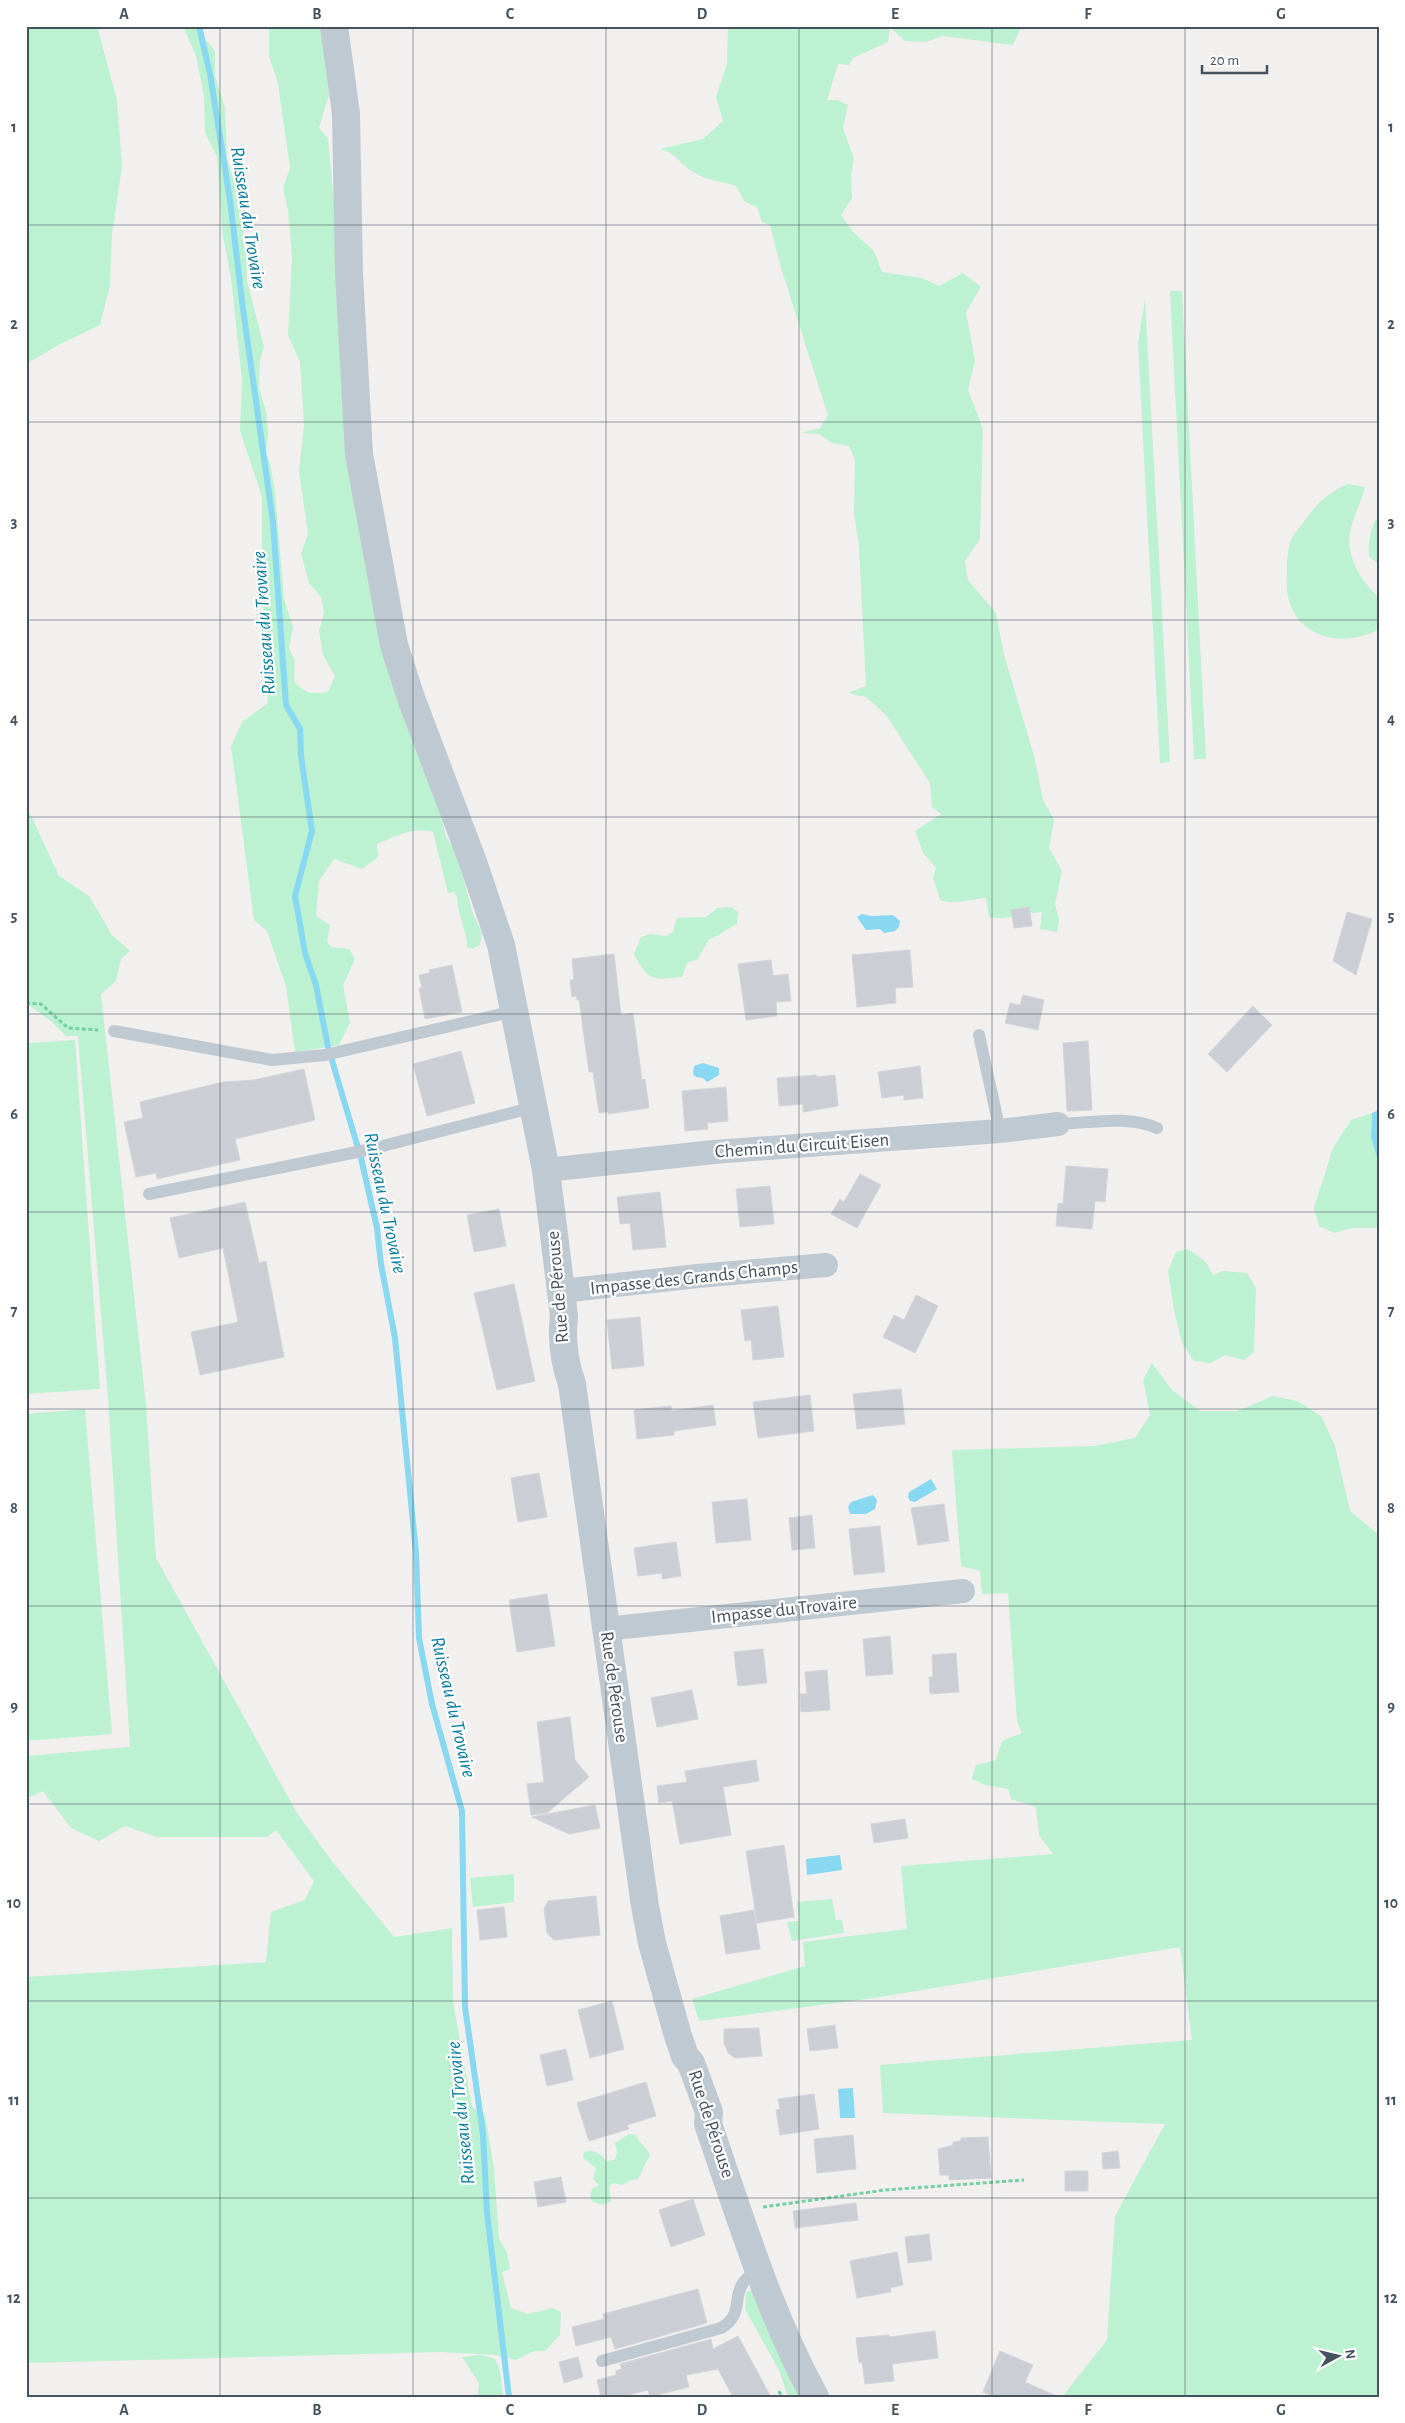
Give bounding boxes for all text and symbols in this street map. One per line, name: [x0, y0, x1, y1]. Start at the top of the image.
text: A: [119, 6, 129, 22]
text: B: [312, 6, 322, 22]
text: C: [506, 6, 515, 22]
text: D: [697, 6, 708, 22]
text: E: [891, 6, 899, 22]
text: F: [1084, 6, 1092, 22]
text: G: [1276, 6, 1286, 22]
scale bar: [1202, 42, 1268, 74]
text: 20 m: [1210, 53, 1239, 68]
text: 1: [11, 119, 17, 135]
text: 1: [1388, 119, 1394, 135]
water label: Ruisseau du Trovaire: [227, 145, 269, 291]
text: 2: [10, 316, 18, 332]
text: 2: [1387, 316, 1395, 332]
text: 3: [11, 514, 18, 530]
text: 3: [1388, 514, 1395, 530]
water label: Ruisseau du Trovaire: [249, 550, 279, 696]
text: 4: [10, 711, 18, 727]
text: 4: [1387, 711, 1395, 727]
text: 5: [11, 908, 18, 924]
text: 5: [1388, 908, 1395, 924]
text: 6: [10, 1106, 18, 1122]
text: 6: [1387, 1106, 1395, 1122]
water label: Ruisseau du Trovaire: [360, 1130, 410, 1276]
street label: Chemin du Circuit Eisen: [714, 1130, 890, 1162]
street label: Rue de Pérouse: [544, 1230, 572, 1344]
street label: Impasse des Grands Champs: [589, 1258, 799, 1298]
text: 7: [11, 1303, 18, 1319]
text: 7: [1388, 1303, 1395, 1319]
text: 8: [10, 1500, 18, 1516]
text: 8: [1387, 1500, 1395, 1516]
street label: Impasse du Trovaire: [710, 1593, 858, 1627]
street label: Rue de Pérouse: [597, 1630, 631, 1744]
water label: Ruisseau du Trovaire: [427, 1635, 479, 1780]
text: 9: [10, 1698, 18, 1714]
text: 9: [1387, 1698, 1395, 1714]
text: 10: [7, 1895, 21, 1911]
text: 10: [1384, 1895, 1398, 1911]
water label: Ruisseau du Trovaire: [443, 2040, 478, 2186]
street label: Rue de Pérouse: [685, 2068, 737, 2180]
text: 11: [8, 2092, 20, 2108]
text: 11: [1385, 2092, 1397, 2108]
text: 12: [7, 2290, 21, 2306]
text: 12: [1384, 2290, 1398, 2306]
north arrow: [1312, 2330, 1362, 2380]
text: N: [1342, 2349, 1357, 2360]
text: A: [119, 2402, 129, 2418]
text: B: [312, 2402, 322, 2418]
text: C: [506, 2402, 515, 2418]
text: D: [697, 2402, 708, 2418]
text: E: [891, 2402, 899, 2418]
text: F: [1084, 2402, 1092, 2418]
text: G: [1276, 2402, 1286, 2418]

